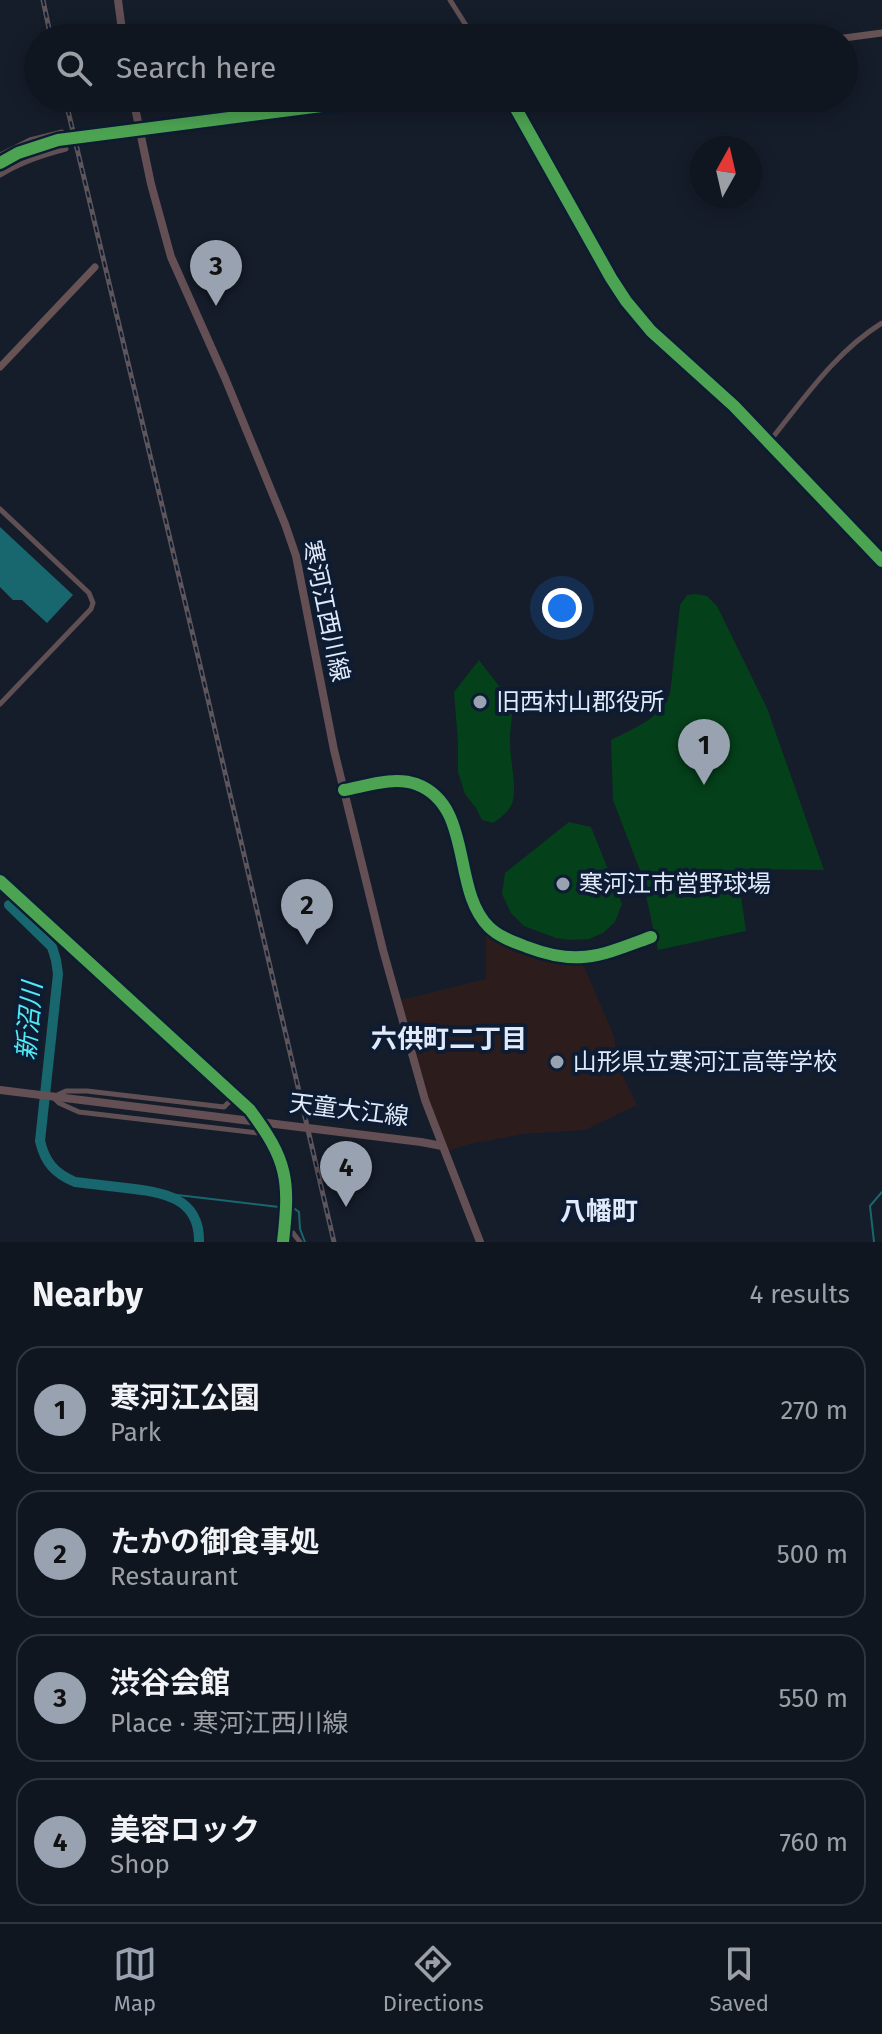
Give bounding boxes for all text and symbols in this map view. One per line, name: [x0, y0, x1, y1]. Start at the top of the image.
search box: [24, 24, 858, 112]
icon: search: [52, 46, 96, 90]
text: Search here: [116, 50, 276, 86]
north arrow: [690, 136, 762, 208]
pin: 3: [190, 240, 242, 306]
street label: 寒河江西川線: [297, 538, 355, 684]
your location: [542, 588, 582, 628]
place label: 旧西村山郡役所: [496, 688, 664, 716]
marker: 旧西村山郡役所: [471, 693, 489, 711]
pin: 1: [678, 719, 730, 785]
place label: 寒河江市営野球場: [579, 870, 771, 898]
marker: 寒河江市営野球場: [554, 875, 572, 893]
pin: 2: [281, 879, 333, 945]
water label: 新沼川: [11, 978, 49, 1061]
district label: 六供町二丁目: [371, 1024, 527, 1055]
place label: 山形県立寒河江高等学校: [573, 1048, 837, 1076]
marker: 山形県立寒河江高等学校: [548, 1053, 566, 1071]
street label: 天童大江線: [288, 1089, 410, 1131]
pin: 4: [320, 1141, 372, 1207]
district label: 八幡町: [560, 1196, 638, 1227]
text: Nearby: [32, 1274, 143, 1315]
text: 4 results: [749, 1279, 850, 1310]
text: 寒河江公園: [110, 1380, 260, 1416]
text: 1: [54, 1395, 66, 1426]
text: 270 m: [780, 1395, 848, 1426]
text: Park: [110, 1417, 161, 1448]
text: たかの御食事処: [110, 1524, 320, 1560]
text: 2: [53, 1539, 67, 1570]
text: 500 m: [777, 1539, 848, 1570]
text: Restaurant: [110, 1561, 238, 1592]
text: 渋谷会館: [110, 1665, 230, 1701]
text: 3: [53, 1683, 67, 1714]
text: 550 m: [778, 1683, 848, 1714]
text: Place · 寒河江西川線: [110, 1708, 349, 1739]
text: 美容ロック: [110, 1812, 260, 1848]
text: 4: [53, 1827, 67, 1858]
text: 760 m: [780, 1827, 848, 1858]
text: Shop: [110, 1849, 170, 1880]
tab: Map: [113, 1942, 157, 2017]
tab: Directions: [383, 1942, 484, 2017]
tab: Saved: [710, 1942, 769, 2017]

